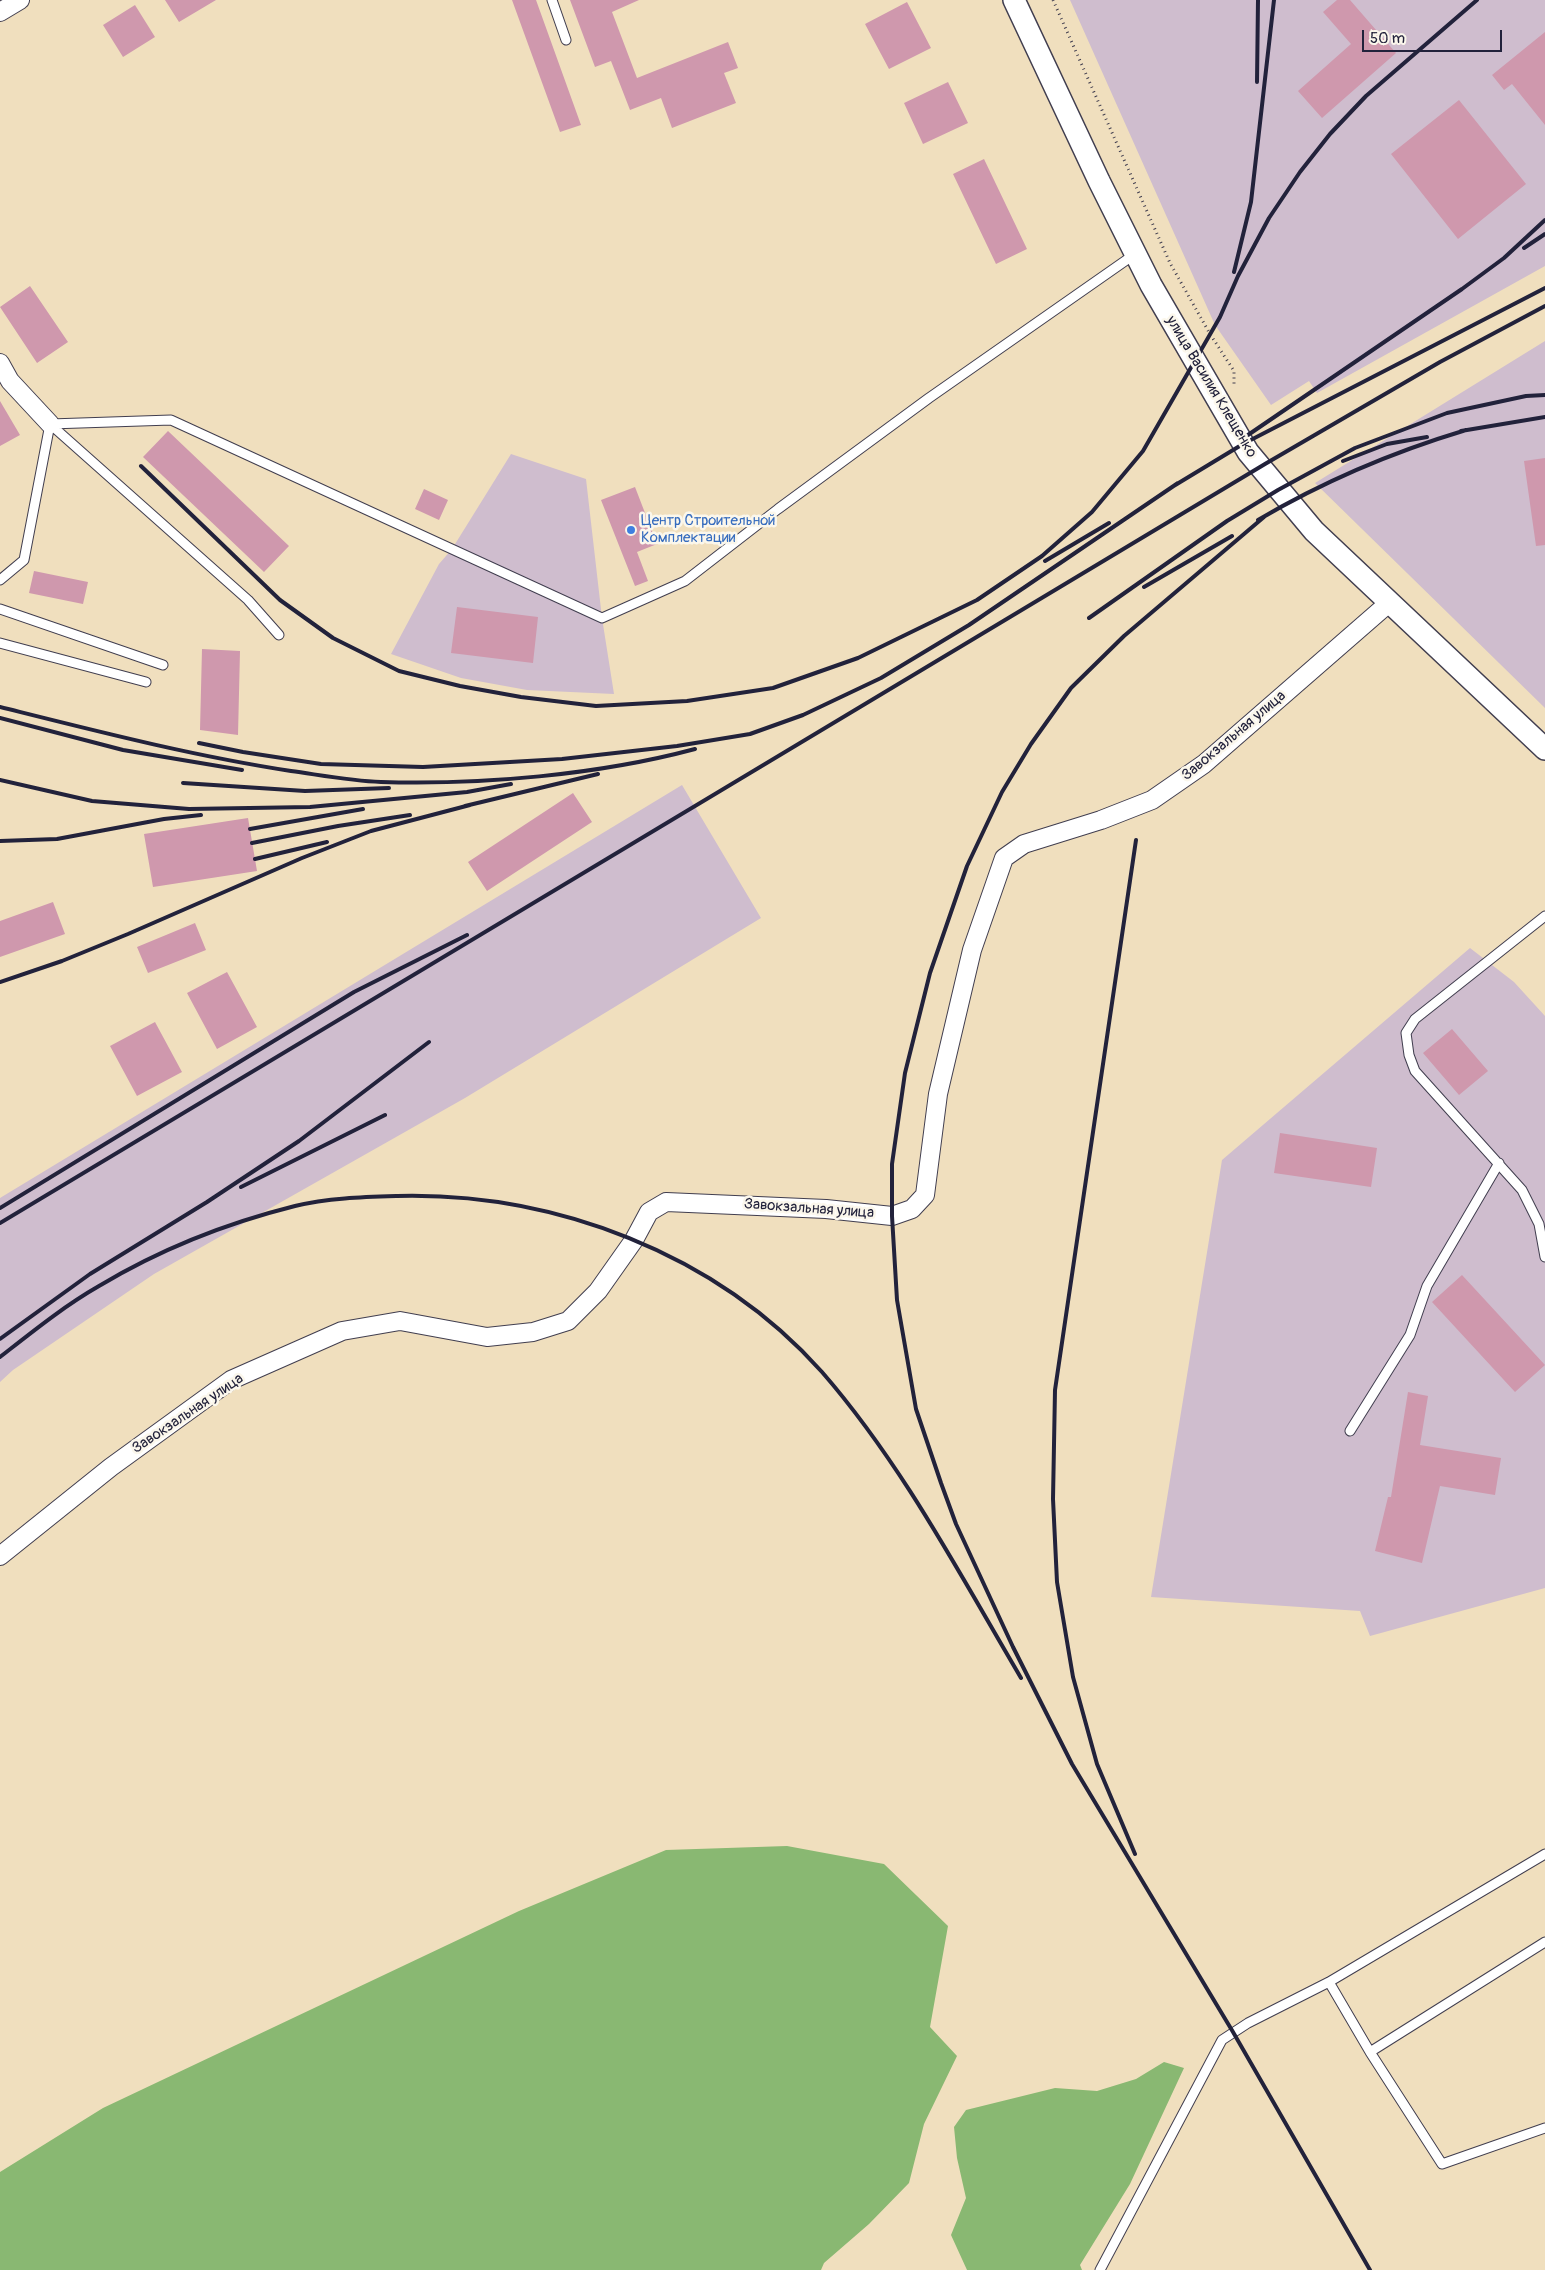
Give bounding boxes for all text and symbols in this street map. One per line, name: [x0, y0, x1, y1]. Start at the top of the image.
scale bar: [1365, 20, 1505, 52]
text: 50 m: [1370, 29, 1405, 48]
street label: улица Василия Клещенко: [1162, 313, 1260, 461]
place label: Центр Строительной Комплектации: [641, 512, 775, 547]
marker: Центр Строительной Комплектации: [625, 524, 637, 536]
street label: Завокзальная улица: [1178, 687, 1290, 785]
street label: Завокзальная улица: [743, 1195, 875, 1223]
street label: Завокзальная улица: [129, 1370, 247, 1458]

